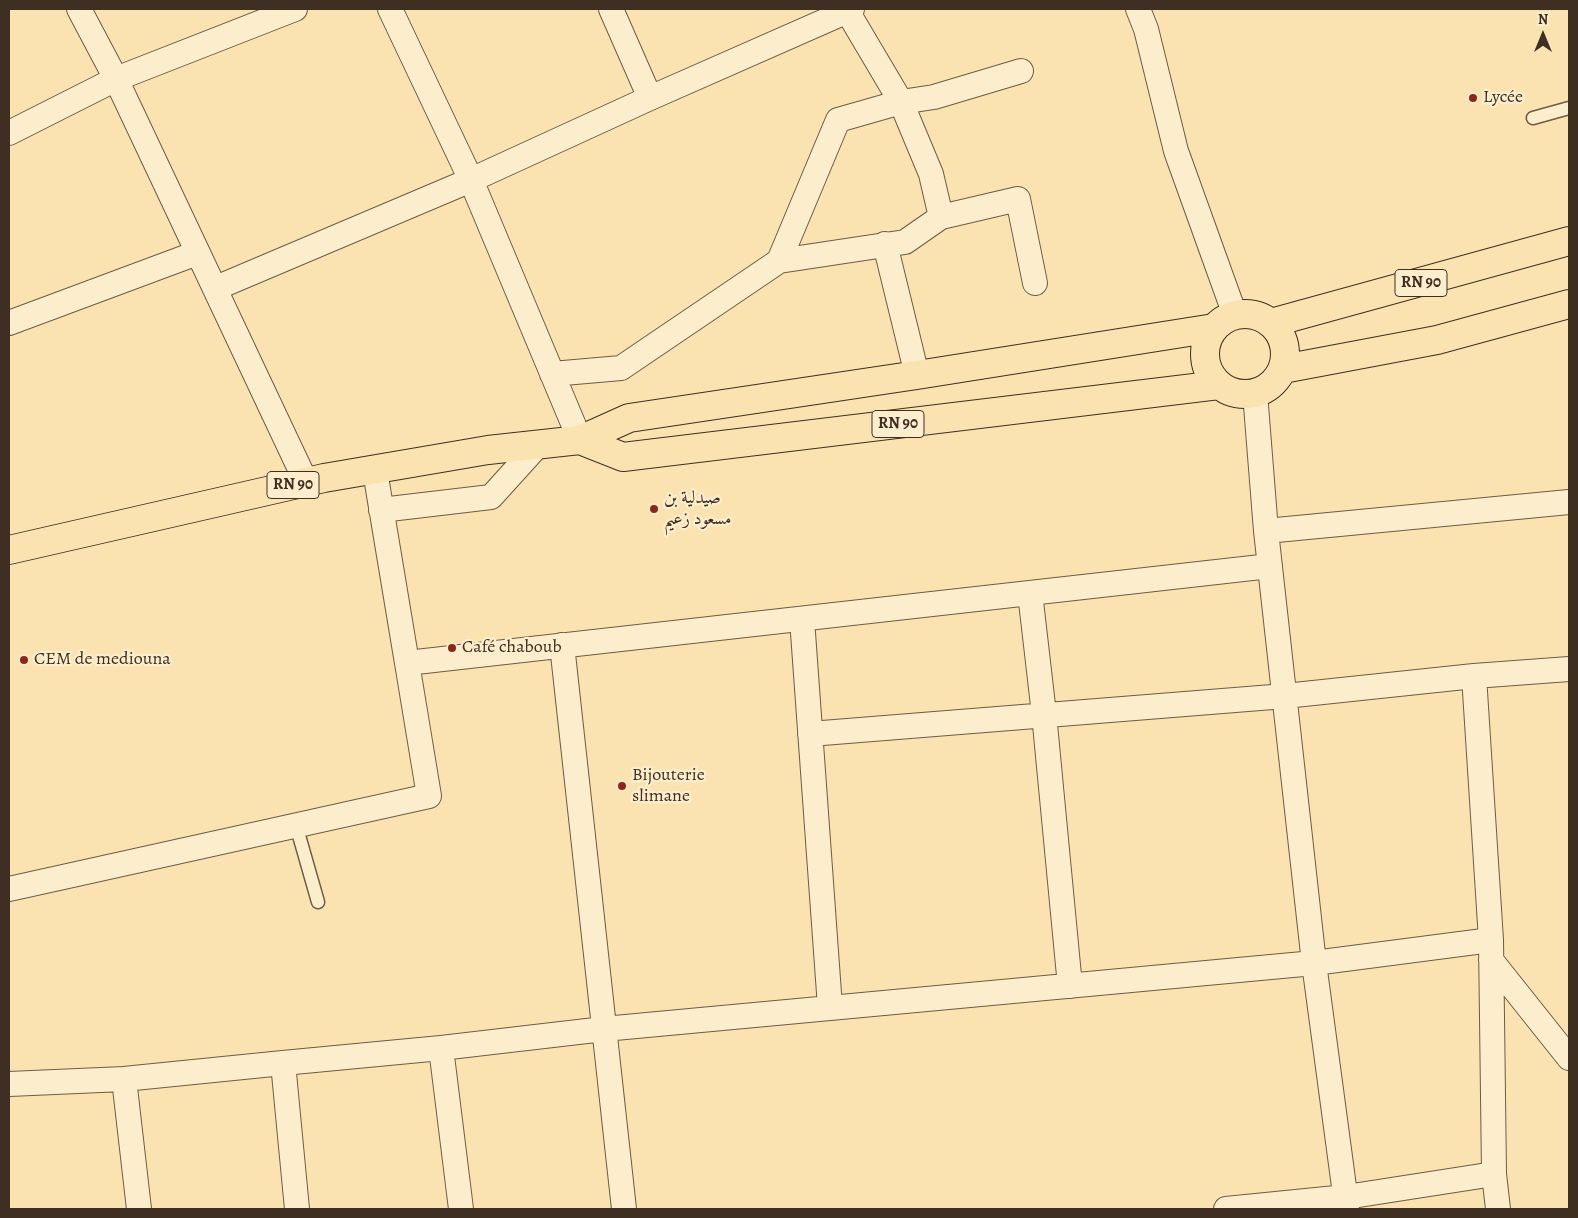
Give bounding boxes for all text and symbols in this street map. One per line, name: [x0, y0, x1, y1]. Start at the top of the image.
north arrow: [1518, 10, 1568, 60]
text: N: [1538, 10, 1548, 29]
place label: Lycée: [1483, 87, 1523, 109]
marker: Lycée: [1467, 92, 1479, 104]
road number: RN 90: [1395, 270, 1447, 296]
road number: RN 90: [872, 410, 924, 438]
road number: RN 90: [267, 472, 319, 498]
place label: صيدلية بن مسعود زعيم: [664, 488, 732, 530]
marker: صيدلية بن مسعود زعيم: [648, 503, 660, 515]
place label: Café chaboub: [462, 637, 562, 659]
marker: Café chaboub: [446, 642, 458, 654]
place label: CEM de mediouna: [34, 649, 171, 671]
marker: CEM de mediouna: [18, 654, 30, 666]
place label: Bijouterie slimane: [632, 765, 705, 808]
marker: Bijouterie slimane: [616, 780, 628, 792]

